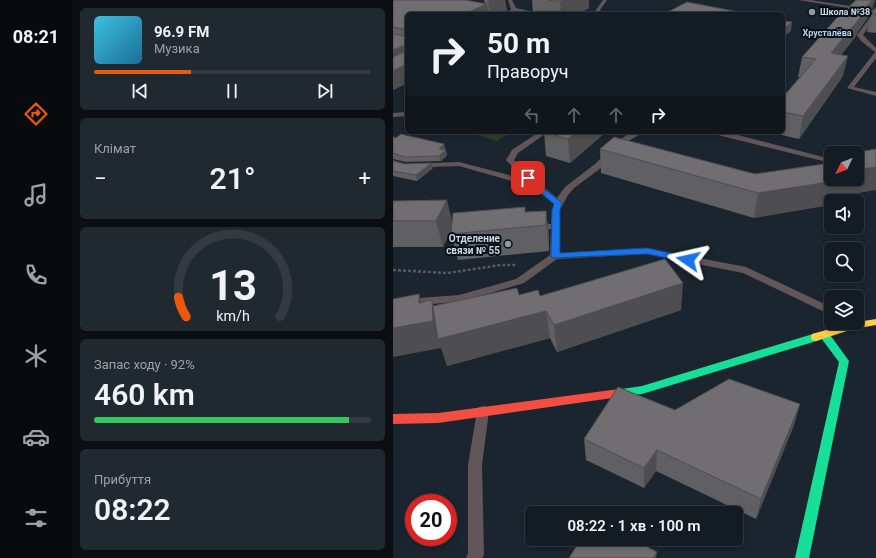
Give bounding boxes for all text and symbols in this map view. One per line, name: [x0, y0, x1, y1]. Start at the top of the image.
marker: Школа №38: [807, 7, 817, 17]
place label: Школа №38: [820, 7, 870, 17]
text: 96.9 FM: [154, 23, 209, 41]
text: 08:21: [13, 26, 59, 47]
text: 50 m: [487, 27, 550, 60]
icon: right: [421, 28, 473, 80]
district label: Хрусталёва: [802, 28, 852, 38]
text: Музика: [154, 41, 200, 56]
text: Праворуч: [487, 61, 569, 82]
icon: previous: [129, 80, 151, 102]
icon: pause: [221, 80, 243, 102]
icon: next: [314, 80, 336, 102]
icon: directions: [22, 100, 50, 128]
icon: left: [521, 104, 543, 126]
icon: ahead: [563, 104, 585, 126]
icon: ahead: [605, 104, 627, 126]
icon: right: [647, 104, 669, 126]
text: Клімат: [94, 141, 136, 156]
north arrow: [824, 146, 864, 186]
map controls: [824, 146, 864, 330]
text: 21°: [210, 161, 255, 196]
pin: [511, 161, 545, 195]
text: −: [94, 166, 107, 191]
text: +: [359, 166, 371, 191]
icon: arrive: [517, 167, 539, 189]
icon: music: [22, 181, 50, 209]
button: sound: [824, 194, 864, 234]
place label: Отделение связи № 55: [446, 233, 501, 256]
marker: Отделение связи № 55: [503, 239, 513, 249]
position arrow: [667, 239, 709, 281]
button: search: [824, 242, 864, 282]
icon: phone: [22, 261, 50, 289]
text: 13: [209, 261, 256, 310]
button: layers: [824, 290, 864, 330]
text: km/h: [216, 308, 249, 324]
icon: climate: [22, 342, 50, 370]
text: Запас ходу · 92%: [94, 357, 195, 372]
text: 460 km: [94, 377, 195, 412]
icon: car: [22, 423, 50, 451]
text: Прибуття: [94, 472, 151, 487]
text: 08:22: [94, 492, 171, 527]
speed limit sign: 20: [405, 494, 457, 546]
icon: filters: [22, 504, 50, 532]
text: 08:22 · 1 хв · 100 m: [568, 517, 700, 535]

